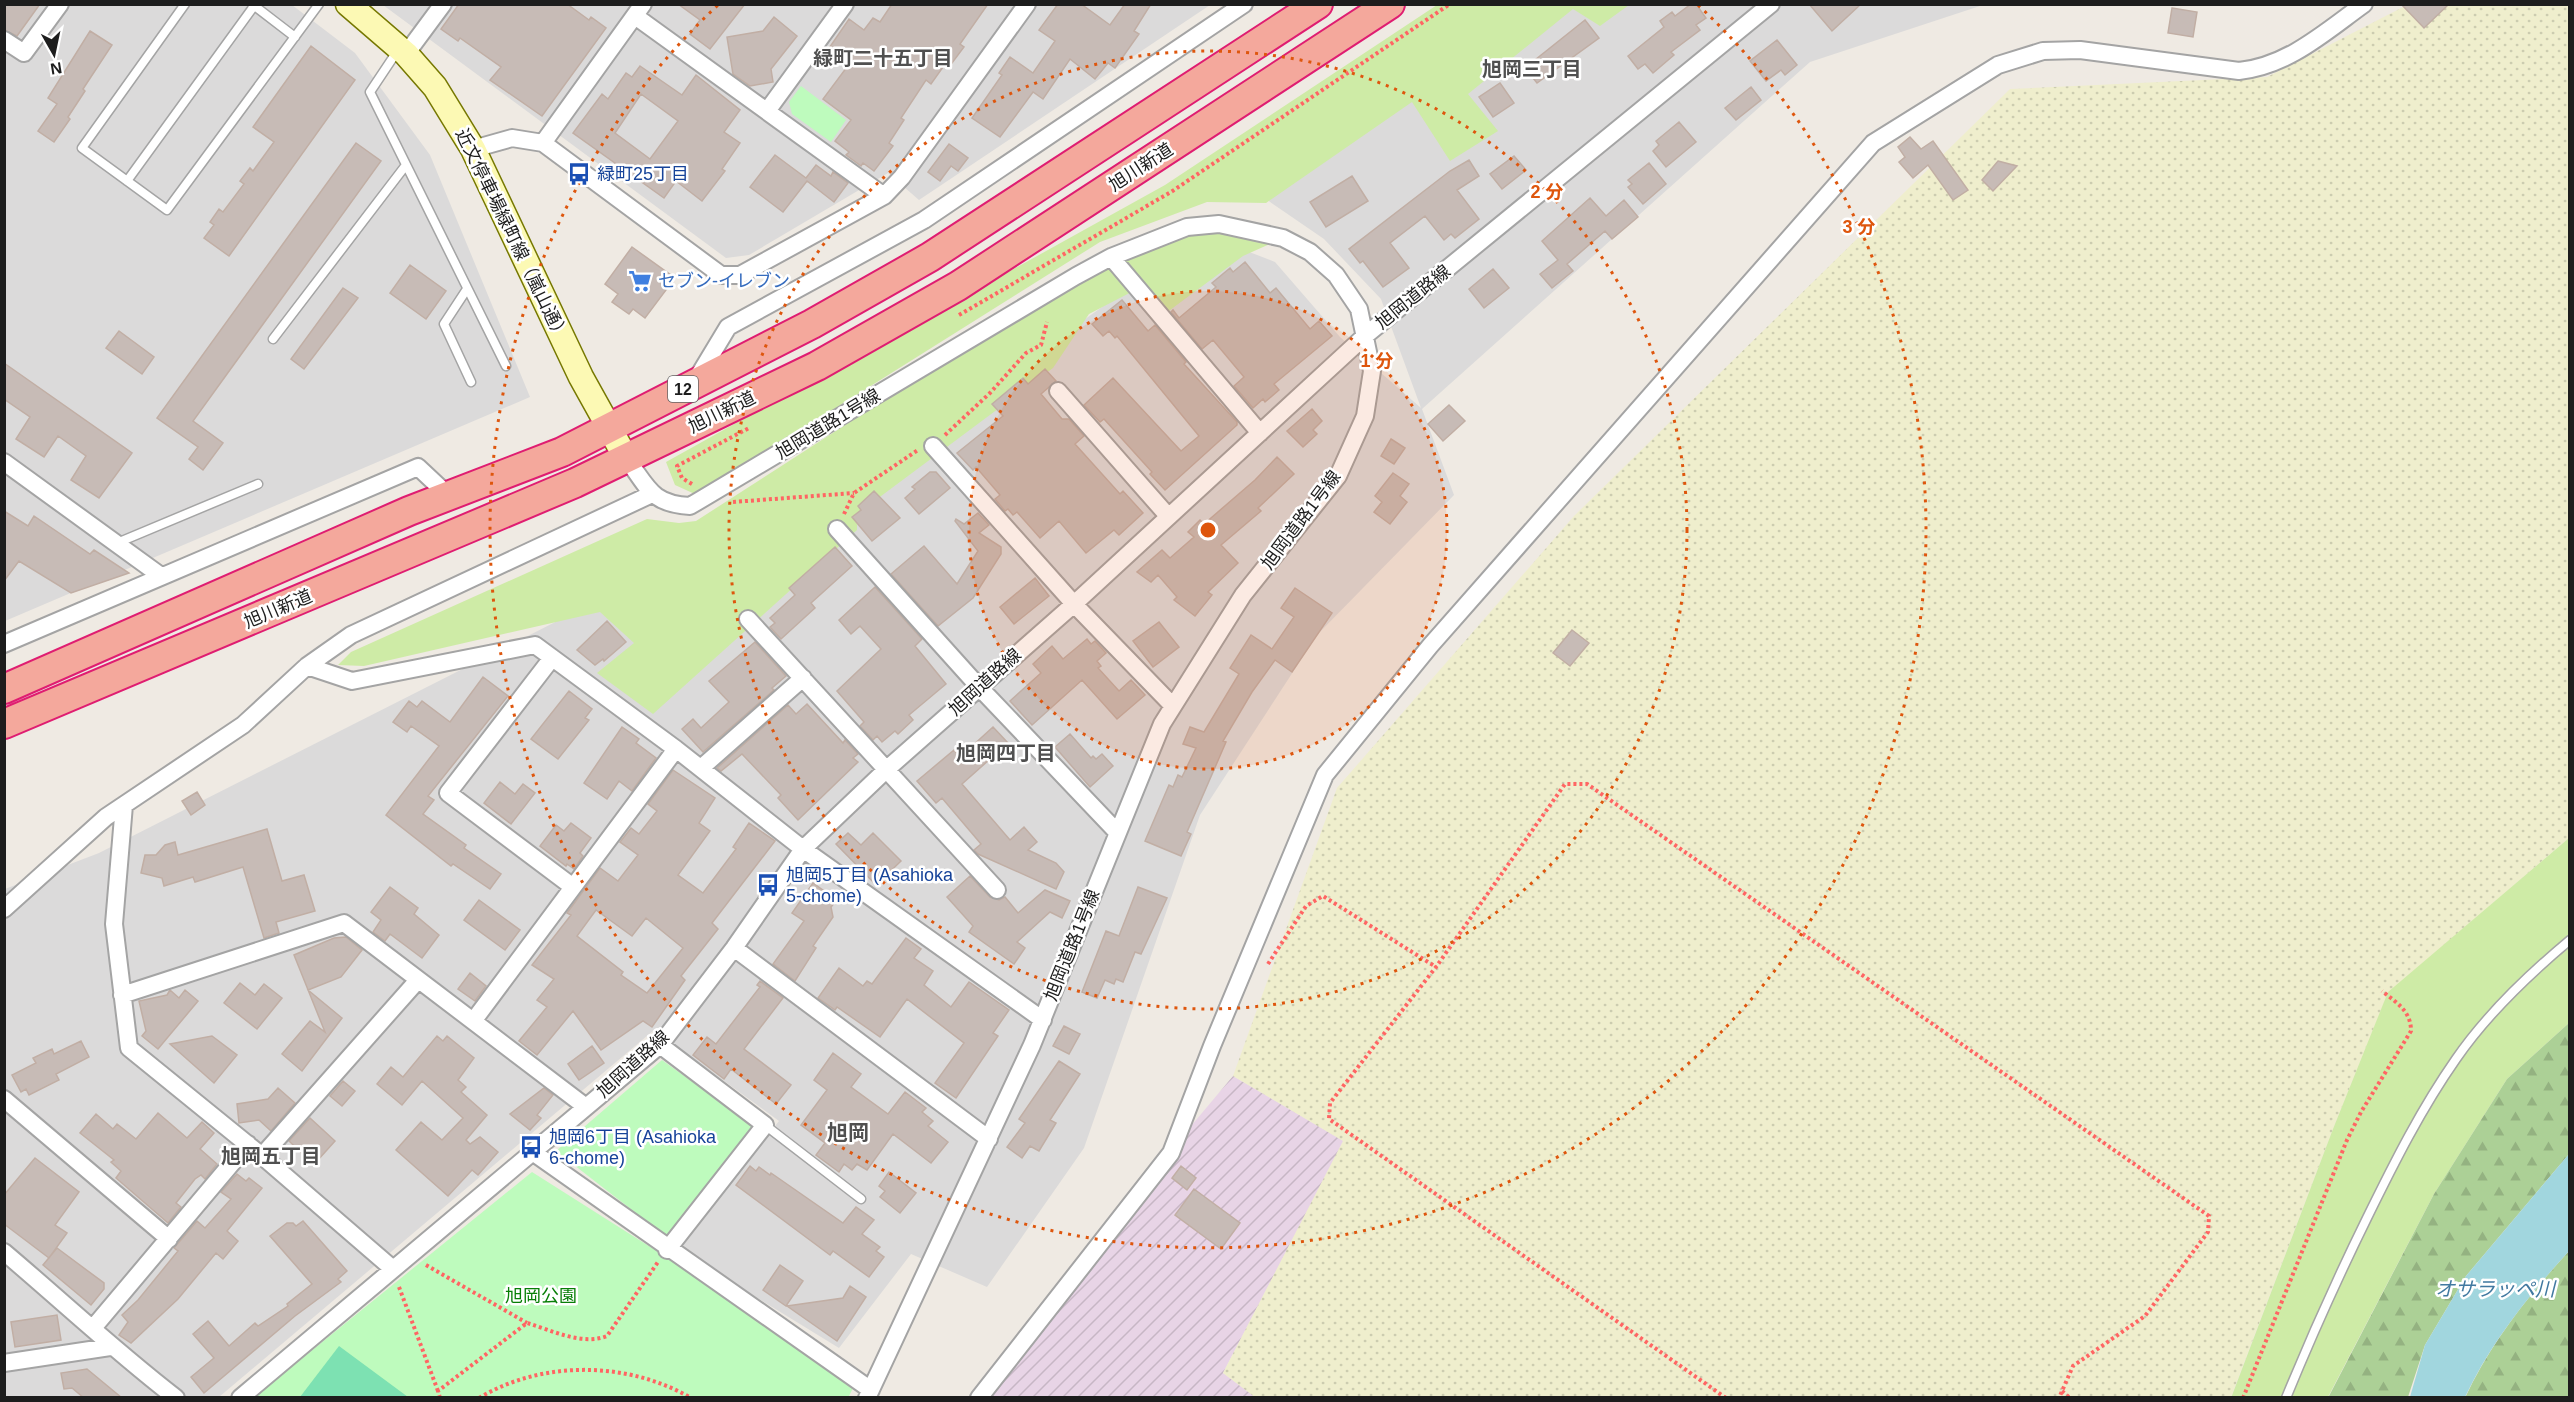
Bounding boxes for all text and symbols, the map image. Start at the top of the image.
north arrow [24,24,84,84]
district label: 緑町二十五丁目 [813,47,953,69]
district label: 旭岡三丁目 [1482,58,1582,80]
text: N [49,59,63,78]
street label: 近文停車場緑町線（嵐山通） [452,125,572,345]
street label: 旭川新道 [1105,139,1177,195]
bus stop icon: 緑町25丁目 [566,161,592,187]
place label: 緑町25丁目 [597,164,689,184]
text: 2 分 [1530,182,1564,202]
text: 3 分 [1842,217,1876,237]
street label: 旭岡道路線 [1372,261,1454,333]
supermarket icon: セブン-イレブン [627,268,653,294]
place label: セブン-イレブン [658,271,790,291]
text: 1 分 [1360,351,1394,371]
road number: 12 [668,376,698,402]
street label: 旭岡道路1号線 [772,385,884,463]
street label: 旭川新道 [685,387,759,437]
street label: 旭岡道路1号線 [1258,467,1344,573]
centre of rings [1198,520,1218,540]
street label: 旭川新道 [241,586,315,632]
street label: 旭岡道路線 [945,644,1025,720]
district label: 旭岡四丁目 [956,742,1056,764]
place label: 旭岡5丁目 (Asahioka 5-chome) [786,865,954,906]
bus stop icon: 旭岡5丁目 (Asahioka 5-chome) [755,872,781,898]
street label: 旭岡道路1号線 [1041,887,1103,1003]
street label: 旭岡道路線 [593,1026,673,1102]
district label: 旭岡 [827,1121,869,1144]
place label: 旭岡6丁目 (Asahioka 6-chome) [549,1127,717,1168]
bus stop icon: 旭岡6丁目 (Asahioka 6-chome) [518,1134,544,1160]
district label: 旭岡五丁目 [221,1145,321,1167]
water label: オサラッペ川 [2435,1278,2557,1300]
park label: 旭岡公園 [505,1286,577,1306]

